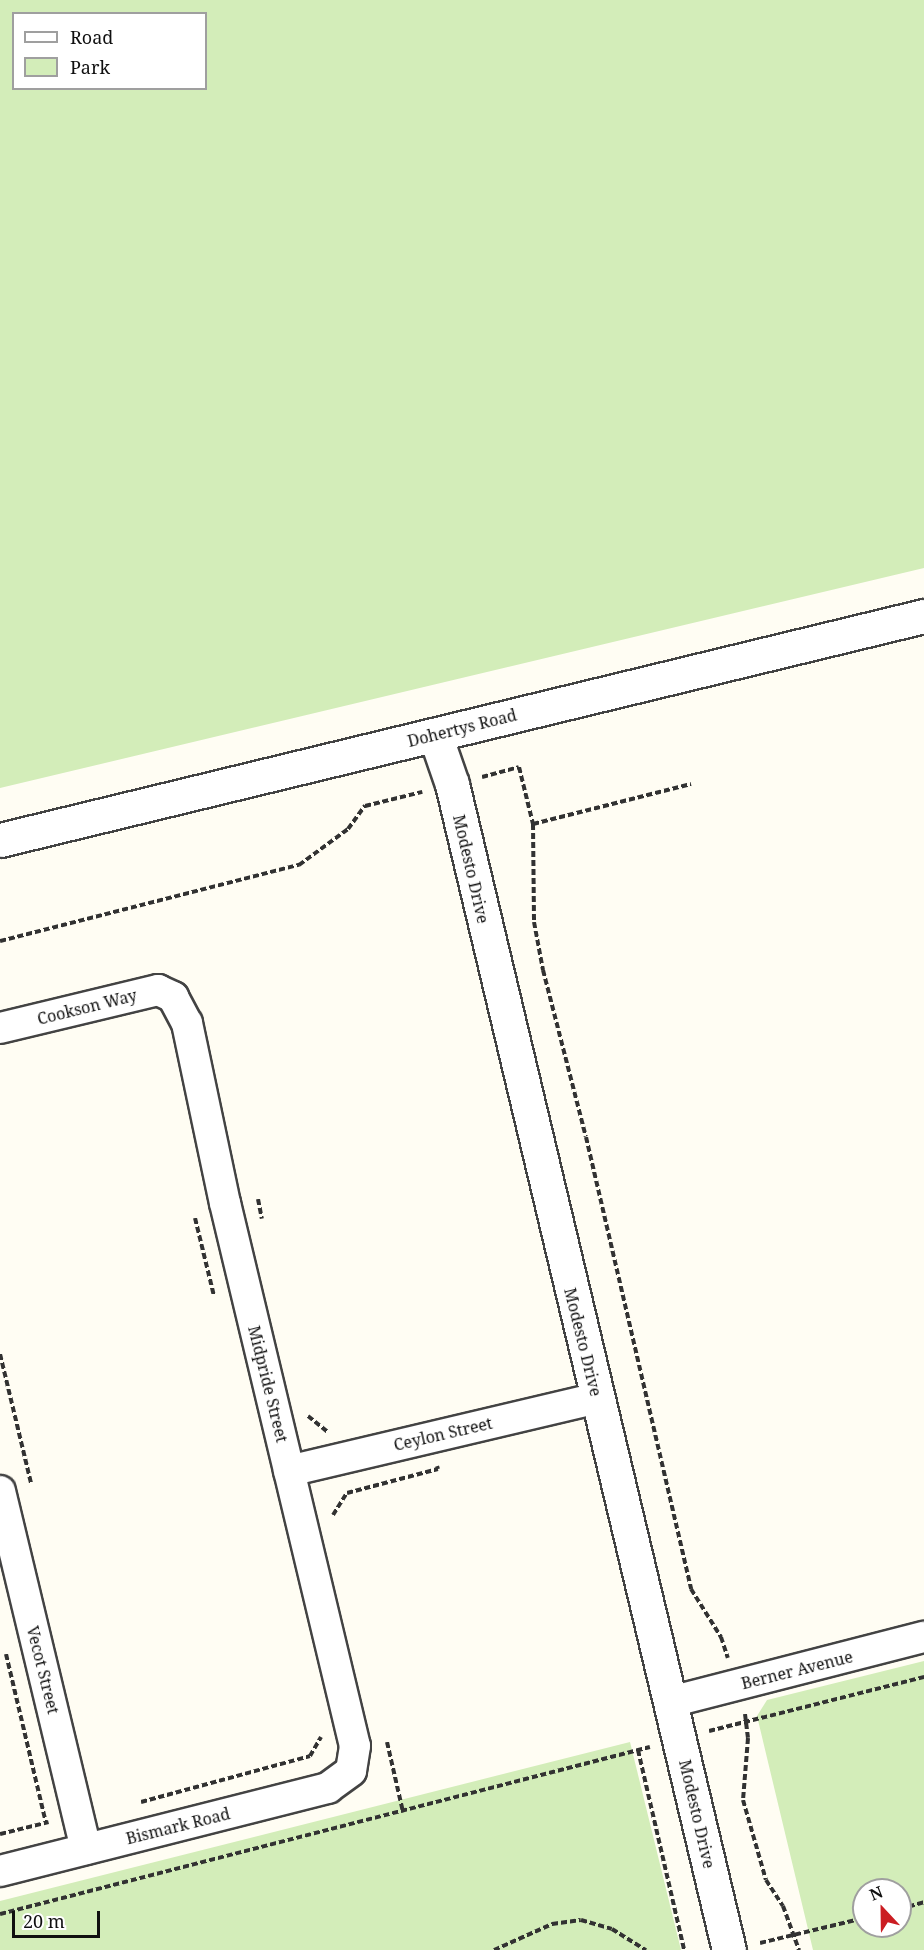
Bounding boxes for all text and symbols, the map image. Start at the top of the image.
legend [12,12,207,90]
text: Road [70,25,113,49]
text: Park [70,55,110,79]
street label: Dohertys Road [405,705,519,751]
street label: Modesto Drive [449,813,493,925]
street label: Cookson Way [35,985,139,1029]
street label: Modesto Drive [560,1286,606,1398]
street label: Midpride Street [244,1324,292,1444]
street label: Ceylon Street [392,1413,494,1455]
street label: Vecot Street [23,1624,63,1716]
street label: Berner Avenue [739,1647,855,1693]
street label: Modesto Drive [675,1758,719,1870]
street label: Bismark Road [124,1804,232,1848]
north arrow [852,1878,912,1938]
text: N [866,1881,886,1906]
scale bar [15,1899,104,1937]
text: 20 m [23,1909,65,1933]

